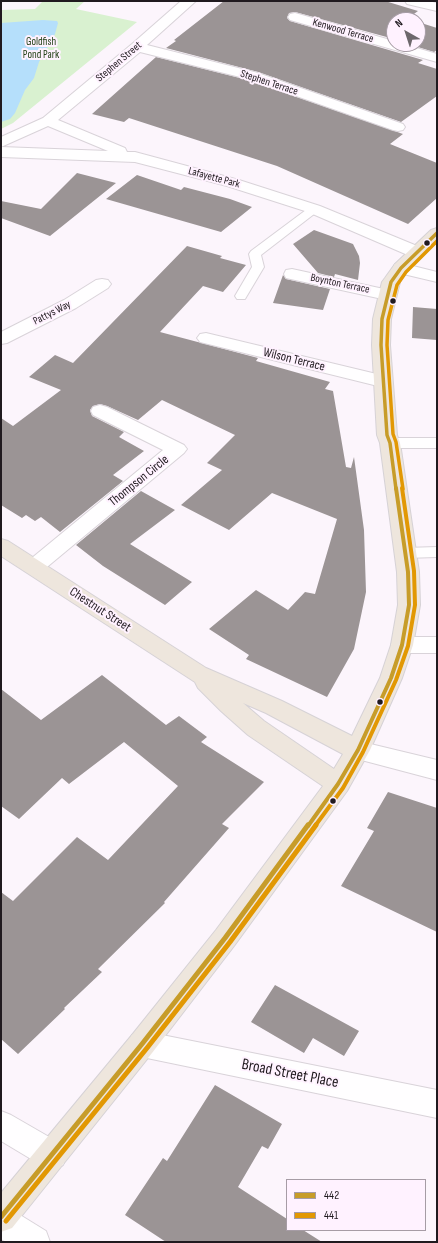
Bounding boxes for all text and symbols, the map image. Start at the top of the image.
north arrow [386,12,426,52]
street label: Kenwood Terrace [311,16,375,46]
text: N [392,16,405,30]
park label: Goldfish Pond Park [23,35,59,61]
street label: Stephen Street [93,39,145,85]
street label: Stephen Terrace [238,67,300,99]
street label: Lafayette Park [187,165,241,191]
unlabelled marker [422,238,432,248]
street label: Boynton Terrace [309,271,371,297]
unlabelled marker [388,296,398,306]
street label: Pattys Way [31,298,73,328]
street label: Wilson Terrace [261,345,327,375]
street label: Thompson Circle [106,452,172,510]
street label: Chestnut Street [66,584,134,636]
unlabelled marker [375,697,385,707]
unlabelled marker [328,796,338,806]
street label: Broad Street Place [240,1055,340,1093]
legend [286,1179,426,1231]
text: 442 [324,1188,339,1203]
text: 441 [324,1208,338,1223]

